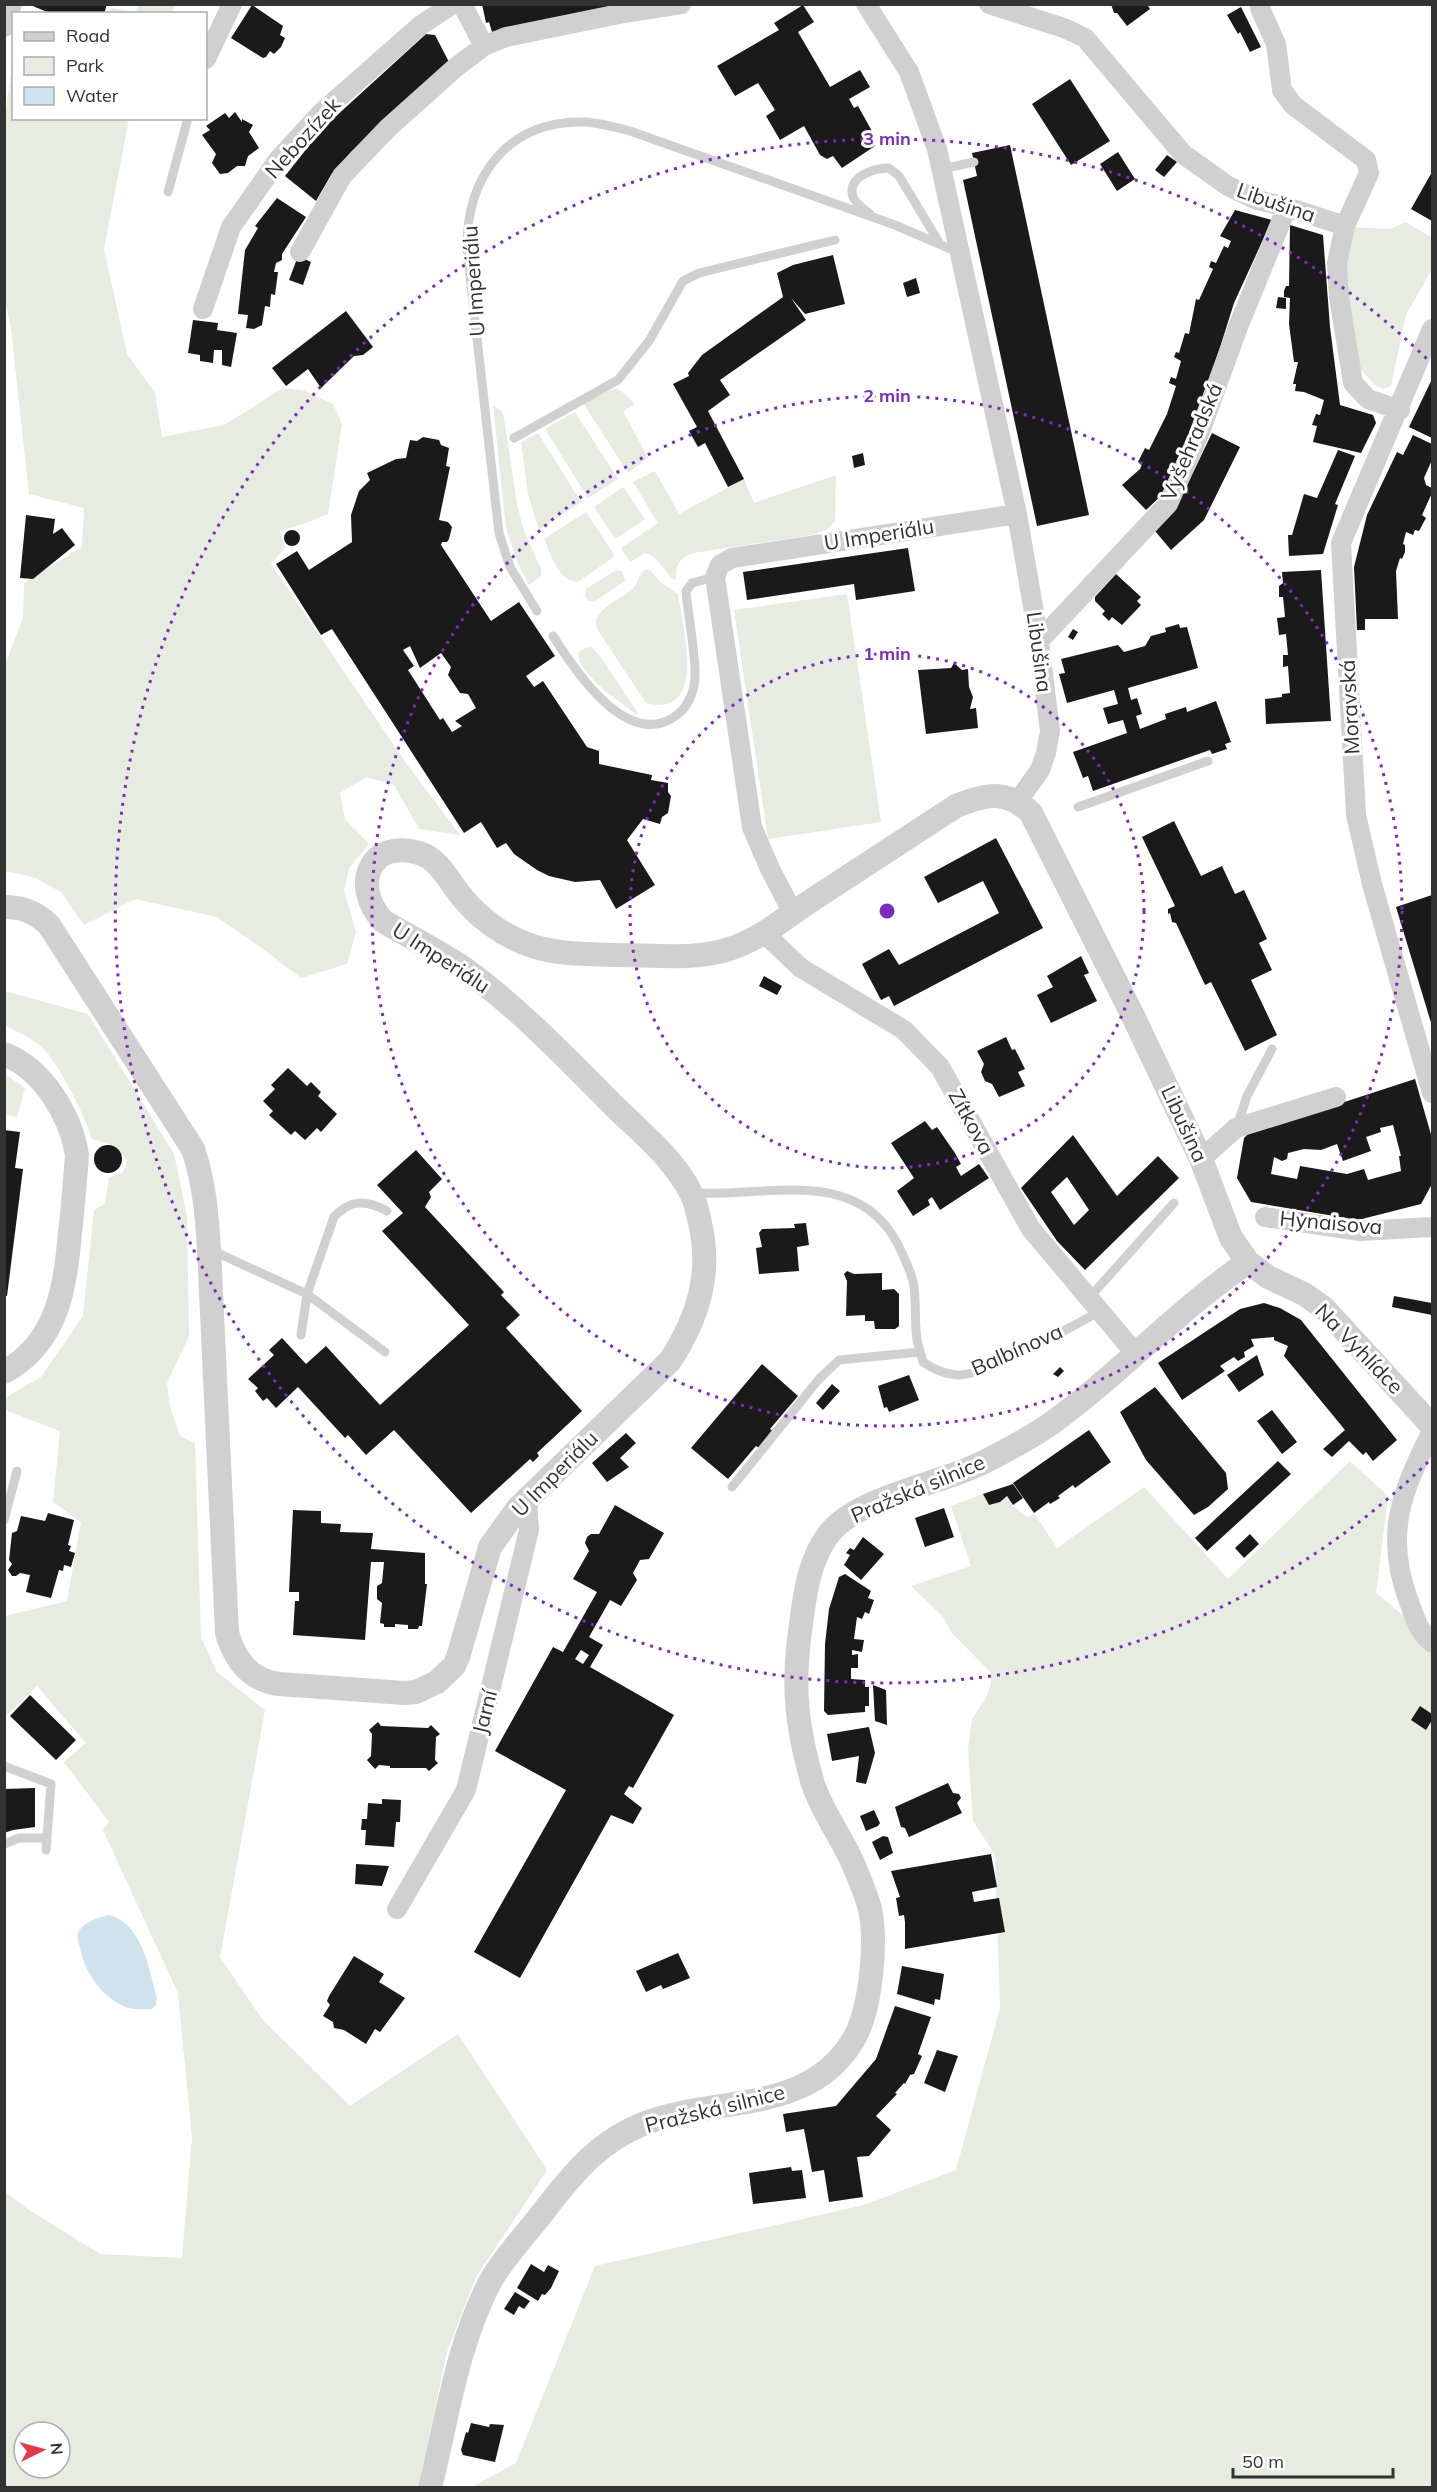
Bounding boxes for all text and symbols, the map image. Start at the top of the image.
legend [12,12,207,120]
text: Road [66,24,110,47]
text: Park [66,54,105,77]
text: Water [66,84,119,107]
street label: Nebozízek [259,91,346,183]
text: 3 min [863,127,911,150]
street label: Libušina [1234,176,1319,228]
street label: U Imperiálu [456,225,490,337]
street label: Vyšehradská [1155,379,1228,505]
text: 2 min [863,384,911,407]
street label: U Imperiálu [822,512,936,556]
street label: Libušina [1021,610,1059,694]
text: 1 min [863,642,911,665]
street label: Moravská [1334,659,1364,755]
centre of rings [877,901,897,921]
street label: U Imperiálu [388,916,495,998]
street label: Libušina [1156,1081,1214,1166]
street label: Zítkova [943,1084,1000,1159]
street label: Hynaisova [1279,1205,1383,1239]
street label: Na Vyhlídce [1310,1298,1409,1399]
street label: Balbínova [967,1317,1066,1381]
street label: U Imperiálu [506,1425,603,1522]
street label: Pražská silnice [847,1448,989,1528]
street label: Jarní [466,1686,502,1736]
street label: Pražská silnice [642,2078,787,2138]
north arrow [12,2420,72,2480]
scale bar [1233,2441,1394,2479]
text: N [46,2442,67,2456]
text: 50 m [1242,2450,1284,2473]

